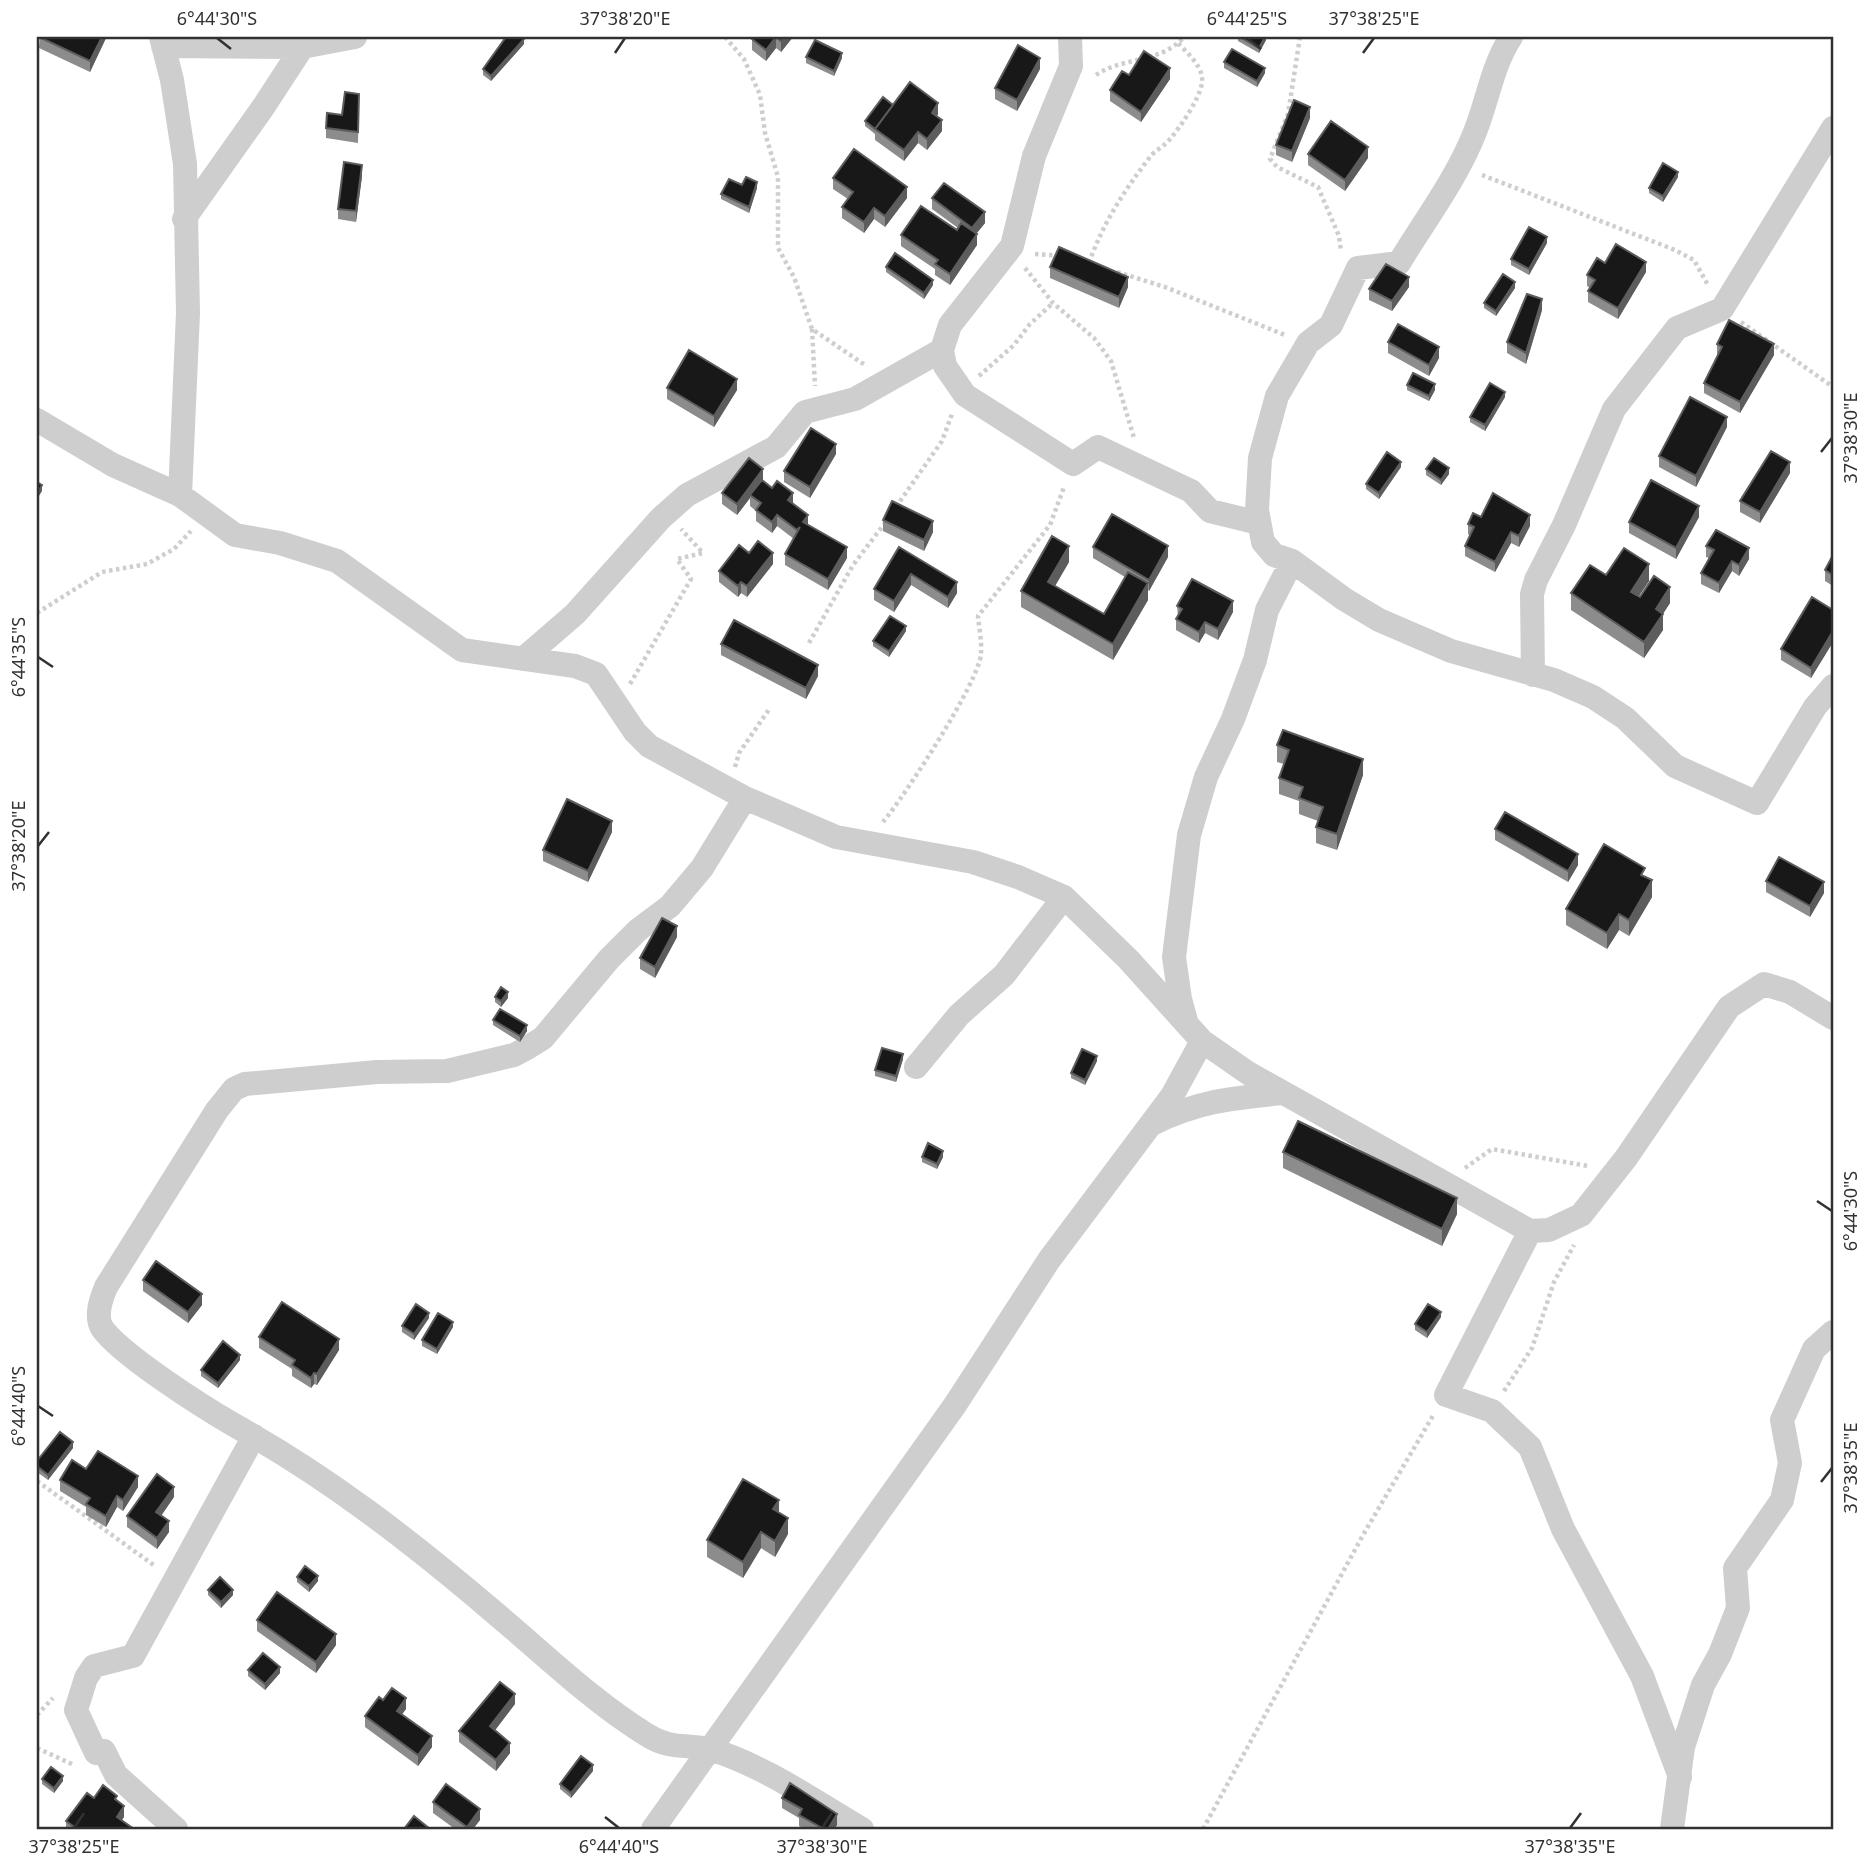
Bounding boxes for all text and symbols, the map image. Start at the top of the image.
text: 6°44'30"S [177,6,257,30]
text: 37°38'20"E [580,6,670,30]
text: 6°44'25"S [1207,6,1287,30]
text: 37°38'25"E [1329,6,1419,30]
text: 37°38'30"E [1838,393,1862,483]
text: 6°44'35"S [6,617,30,697]
text: 37°38'20"E [6,801,30,891]
text: 6°44'30"S [1838,1171,1862,1251]
text: 6°44'40"S [6,1366,30,1446]
text: 37°38'35"E [1838,1423,1862,1513]
text: 37°38'25"E [29,1834,119,1858]
text: 6°44'40"S [579,1834,659,1858]
text: 37°38'30"E [777,1834,867,1858]
text: 37°38'35"E [1525,1834,1615,1858]

